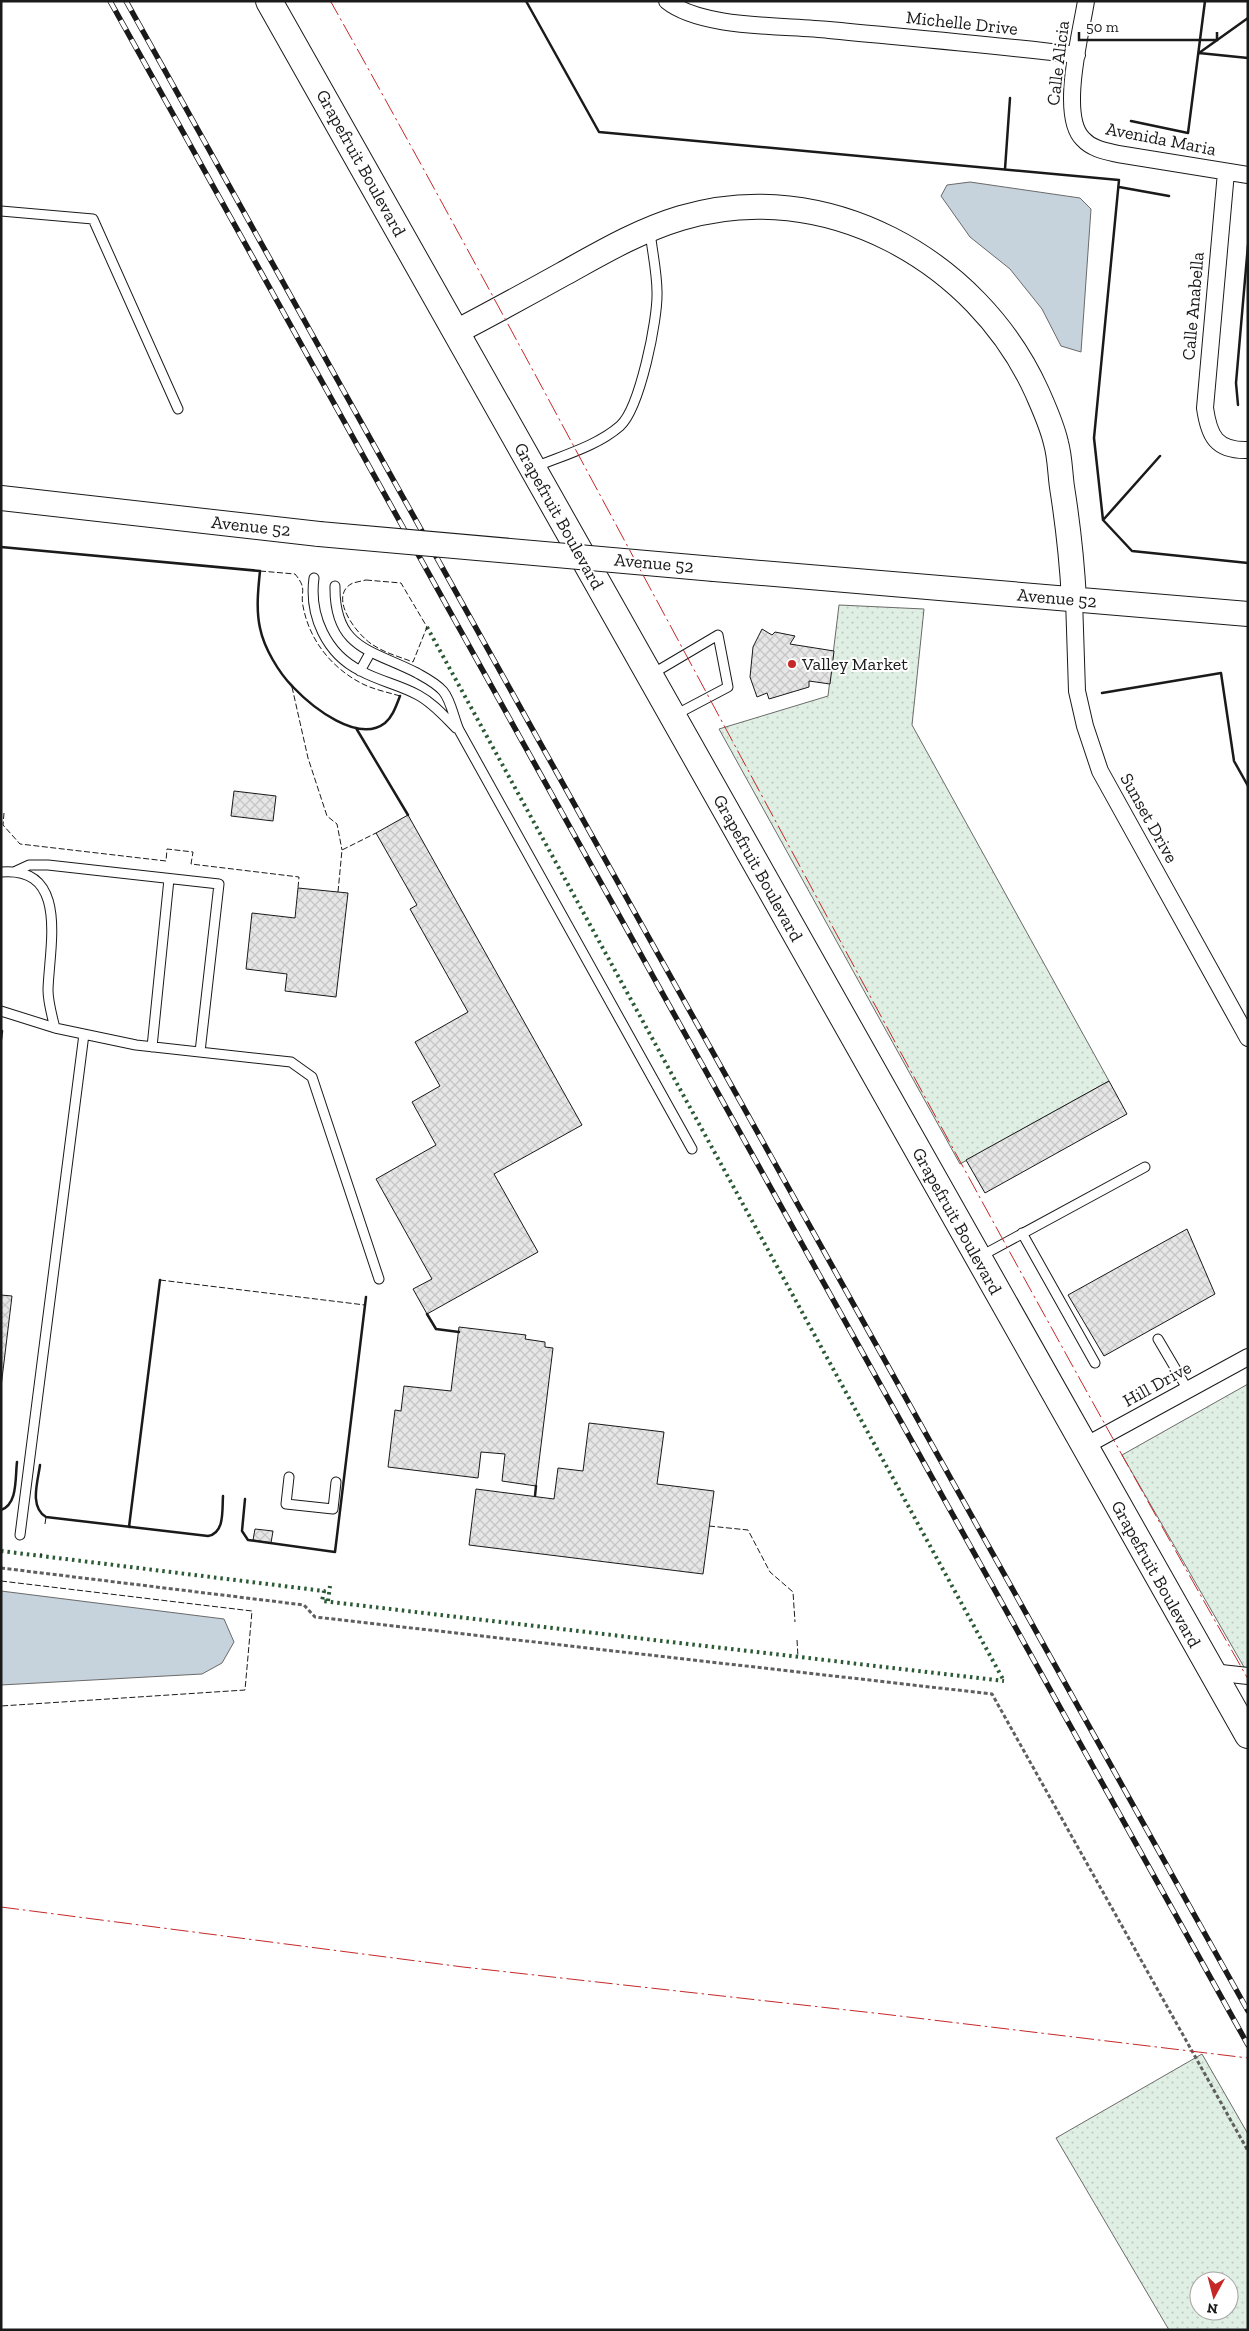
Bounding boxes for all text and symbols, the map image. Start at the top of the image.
street label: Michelle Drive [905,6,1019,40]
scale bar [1079,10,1216,42]
text: 50 m [1086,18,1119,36]
street label: Calle Alicia [1042,19,1074,107]
street label: Grapefruit Boulevard [311,86,411,240]
street label: Avenida Maria [1104,118,1218,161]
street label: Calle Anabella [1177,250,1209,361]
street label: Grapefruit Boulevard [509,439,609,593]
street label: Avenue 52 [210,511,292,541]
street label: Avenue 52 [613,549,695,577]
street label: Avenue 52 [1016,584,1098,612]
place label: Valley Market [801,653,908,675]
marker: Valley Market [786,658,798,670]
street label: Sunset Drive [1115,769,1183,867]
street label: Grapefruit Boulevard [708,791,808,945]
street label: Grapefruit Boulevard [907,1144,1007,1298]
street label: Hill Drive [1119,1356,1195,1412]
street label: Grapefruit Boulevard [1106,1497,1206,1651]
north arrow [1189,2271,1239,2321]
text: N [1206,2299,1219,2317]

